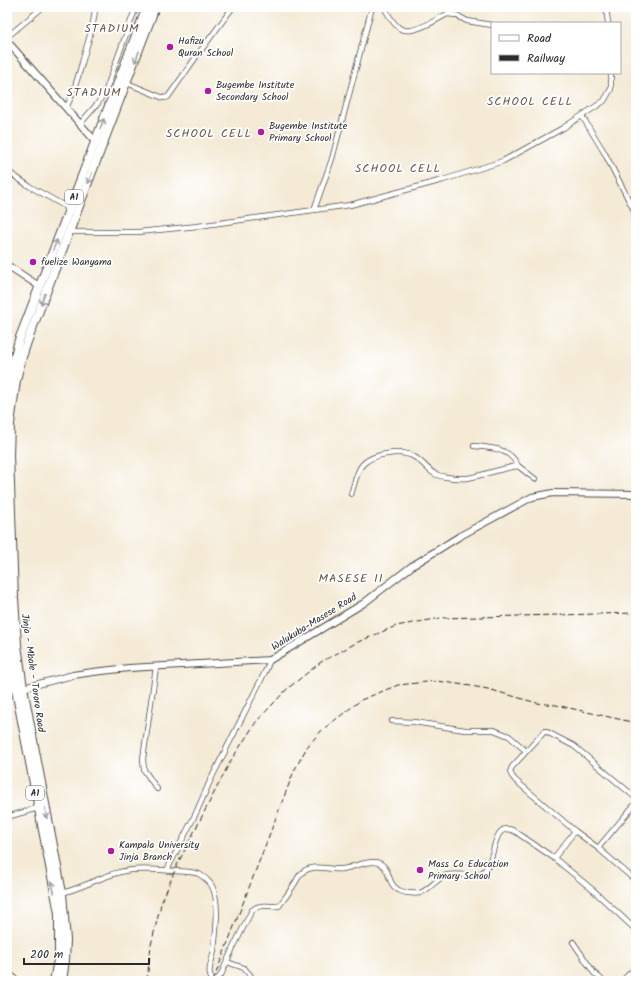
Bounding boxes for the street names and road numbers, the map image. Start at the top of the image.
road number: A1 [65,190,83,204]
street label: Walukuba-Masese Road [268,589,361,655]
street label: Jinja - Mbale - Tororo Road [17,613,49,734]
road number: A1 [26,786,44,800]

